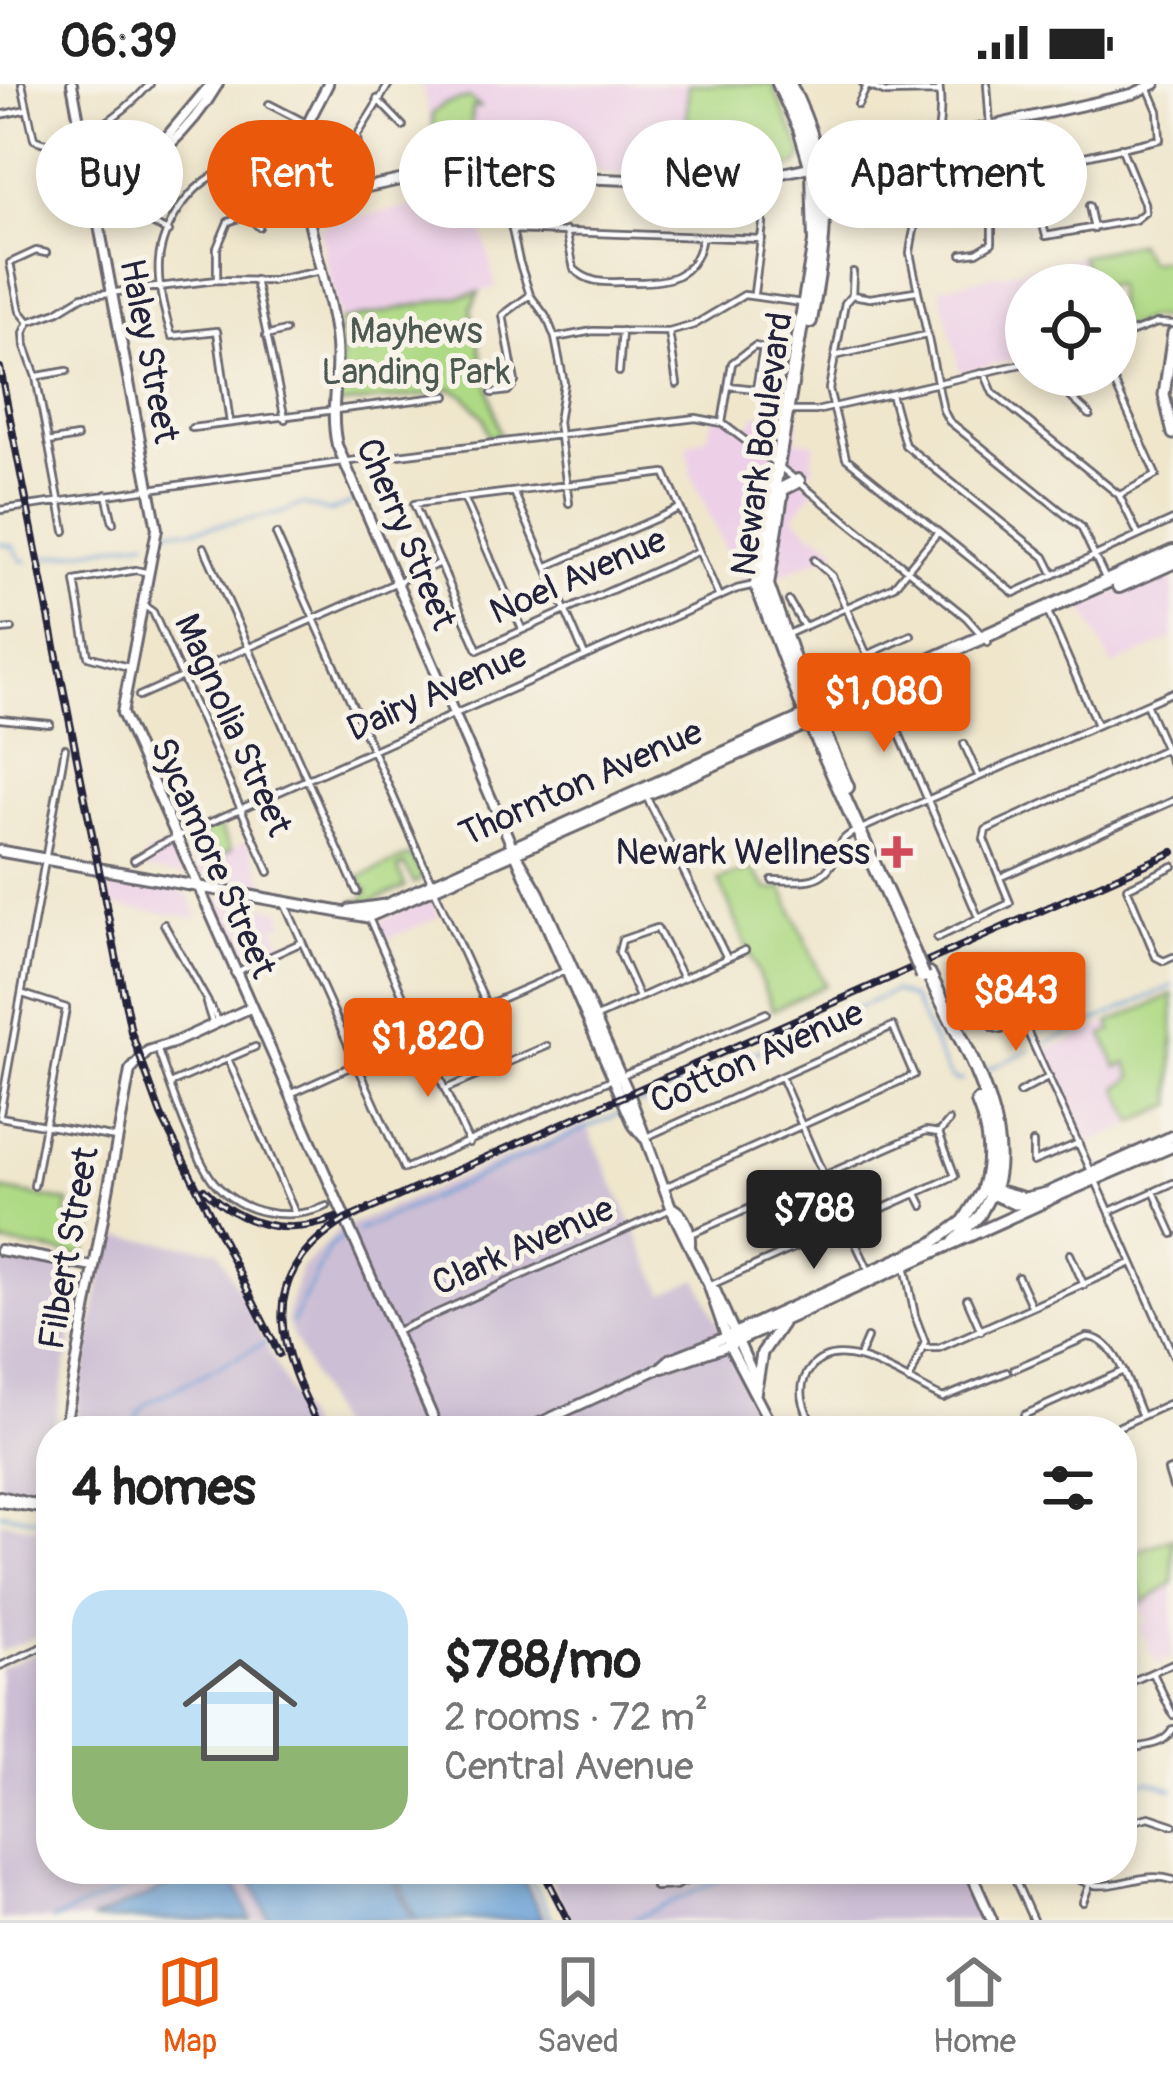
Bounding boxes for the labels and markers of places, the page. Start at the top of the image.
pin: $1,080 [786,653,982,755]
place label: Newark Wellness [615,830,870,875]
marker: Newark Wellness [881,836,913,868]
pin: $843 [945,952,1087,1054]
pin: $1,820 [330,998,526,1100]
pin: $788 [743,1170,885,1272]

